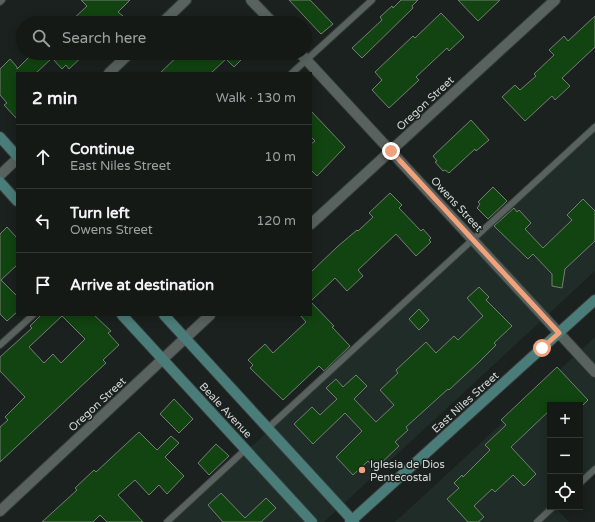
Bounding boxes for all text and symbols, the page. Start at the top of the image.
search box [16,16,312,60]
icon: search [30,27,52,49]
text: Search here [62,29,146,47]
street label: Oregon Street [394,73,457,133]
text: 2 min [32,88,77,109]
text: Walk · 130 m [216,90,296,106]
text: Continue [70,140,134,158]
route end [382,142,400,160]
icon: ahead [32,146,54,168]
text: 10 m [264,149,296,165]
text: East Niles Street [70,158,171,174]
street label: Owens Street [428,174,485,234]
text: Turn left [70,204,130,222]
icon: left [32,210,54,232]
text: 120 m [256,213,296,229]
text: Owens Street [70,222,153,238]
icon: arrive [32,274,54,296]
text: Arrive at destination [70,276,214,294]
route start [533,339,551,357]
street label: East Niles Street [429,369,501,436]
street label: Oregon Street [66,374,129,434]
street label: Beale Avenue [197,380,255,441]
map controls [547,402,583,510]
button: + [547,402,583,438]
button: − [547,438,583,474]
place label: Iglesia de Dios Pentecostal [370,458,445,484]
marker: Iglesia de Dios Pentecostal [357,465,367,475]
button: locate [547,474,583,510]

